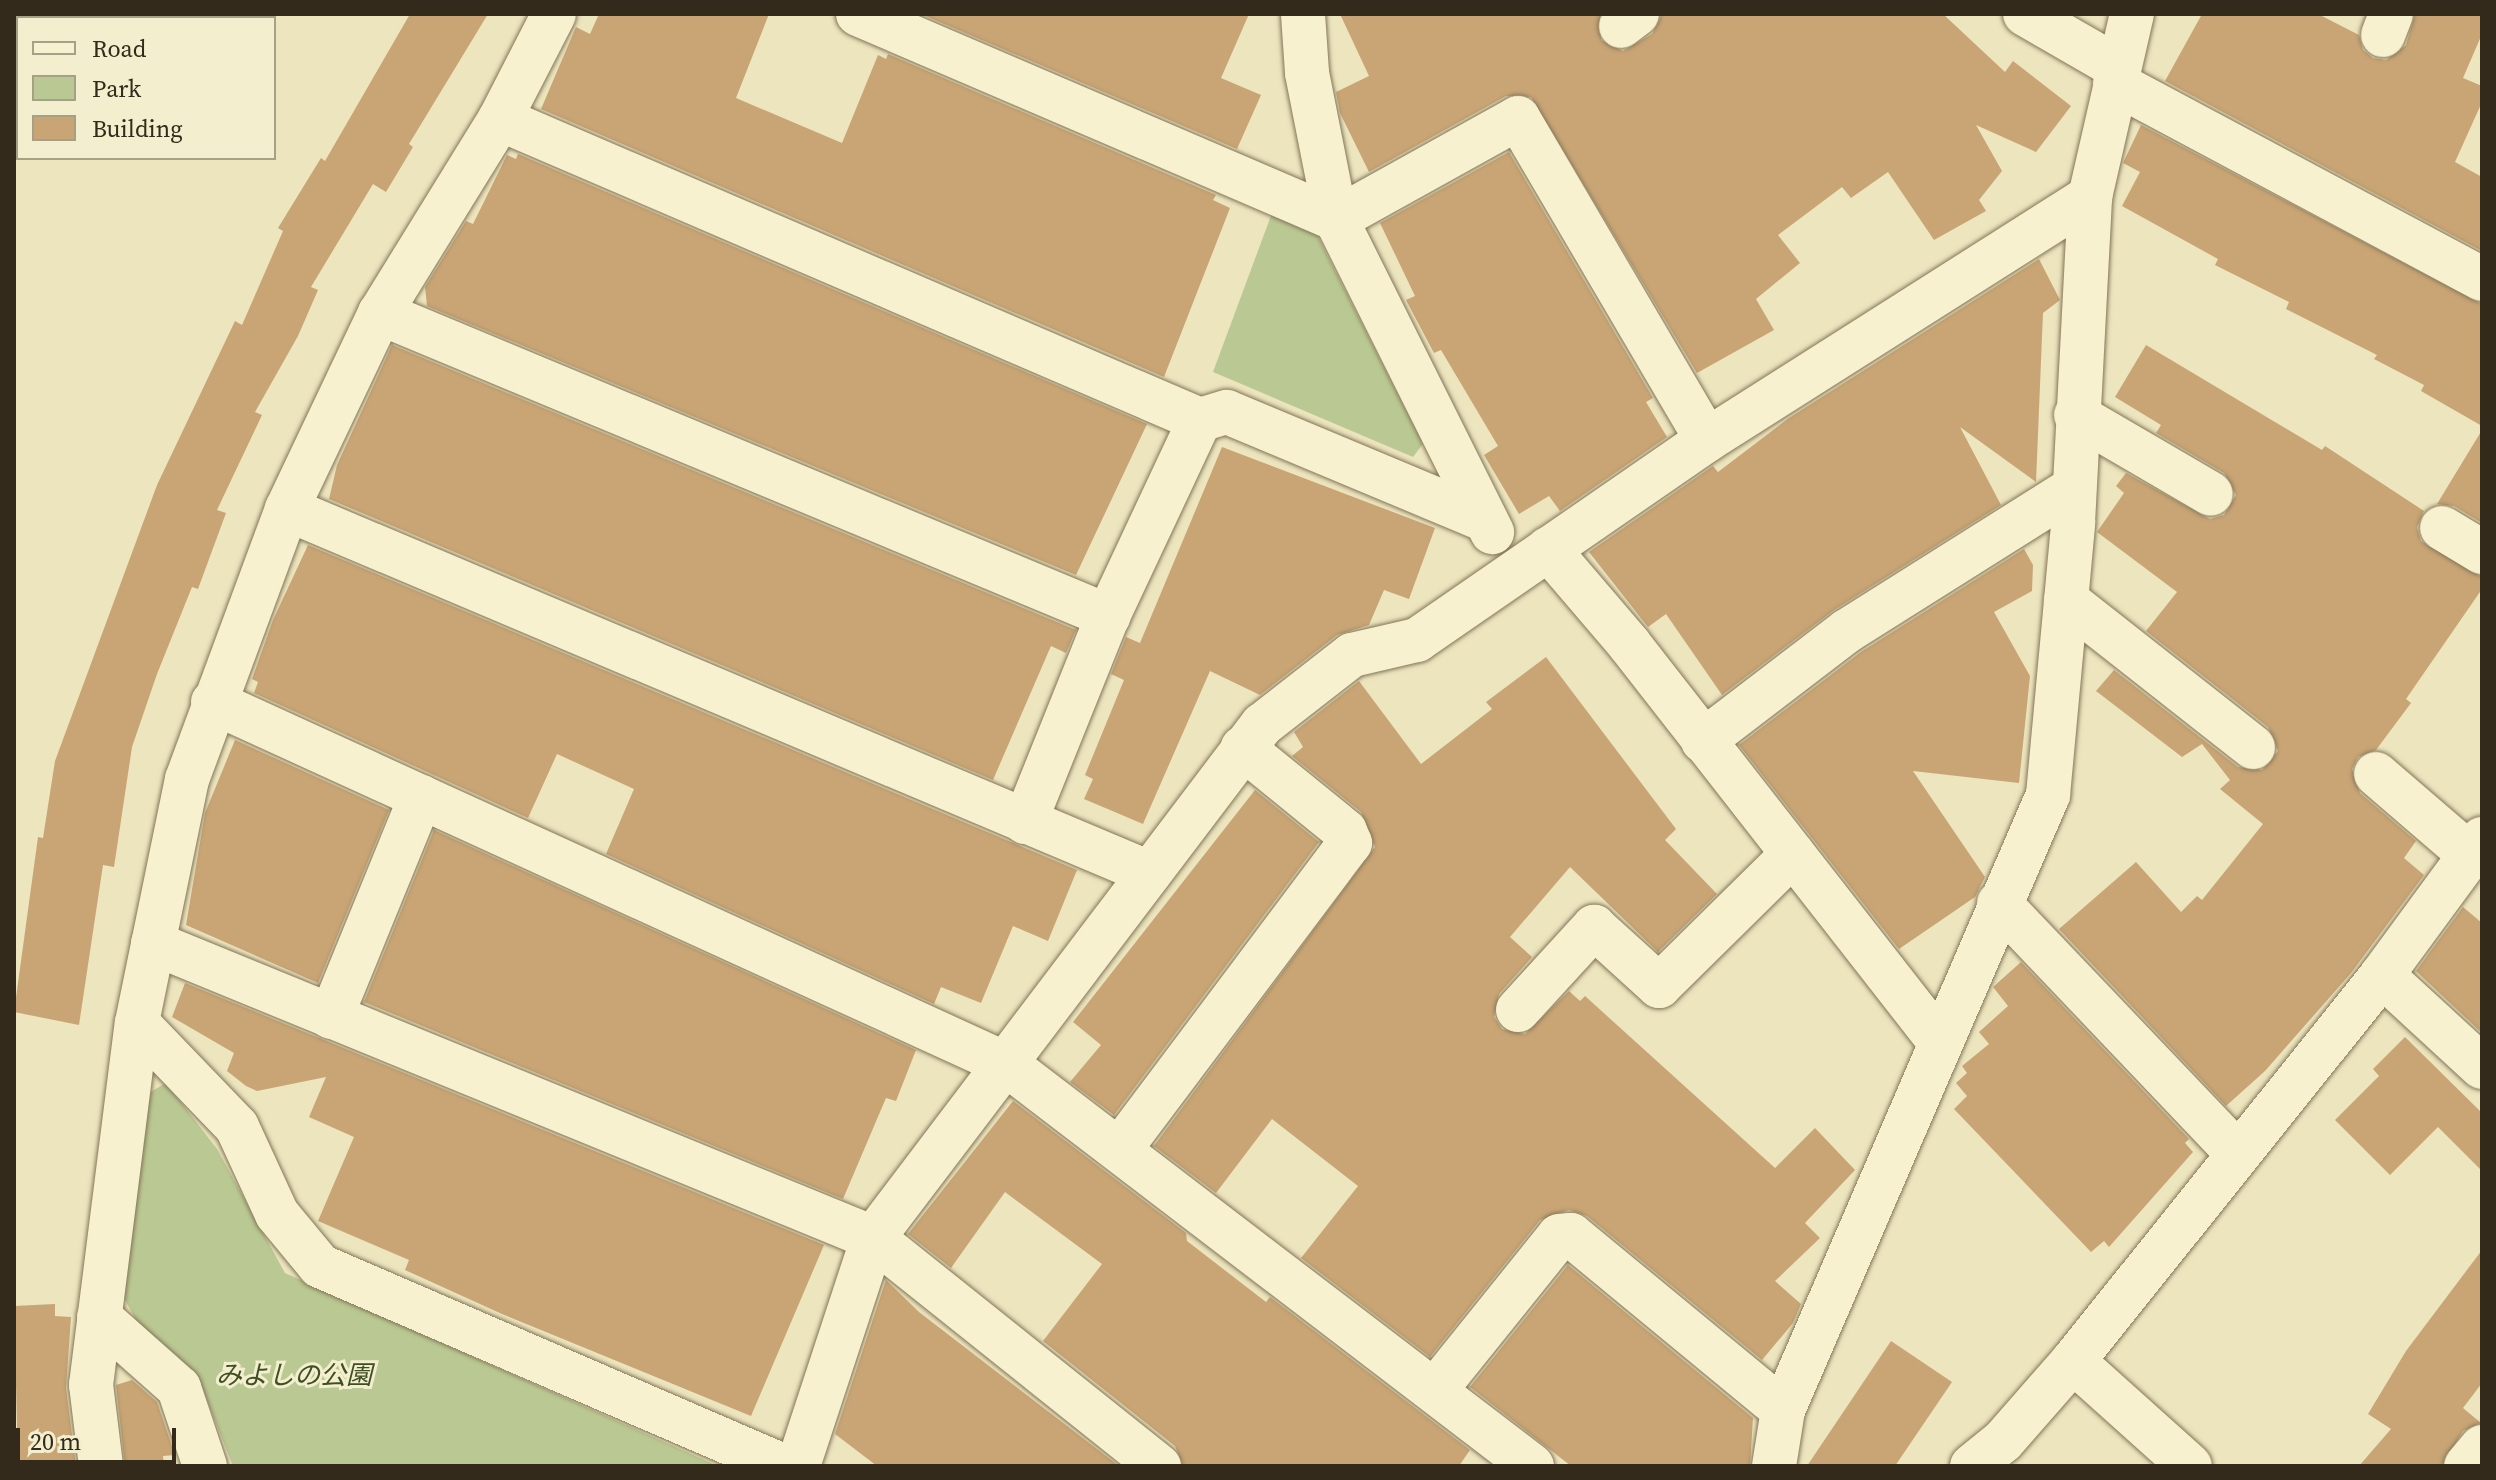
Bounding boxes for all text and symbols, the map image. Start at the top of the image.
legend [16,16,276,160]
text: Road [92,32,146,65]
text: Park [92,72,141,105]
text: Building [92,112,183,145]
park label: みよしの公園 [216,1360,372,1392]
scale bar [20,1412,180,1462]
text: 20 m [30,1425,81,1458]

